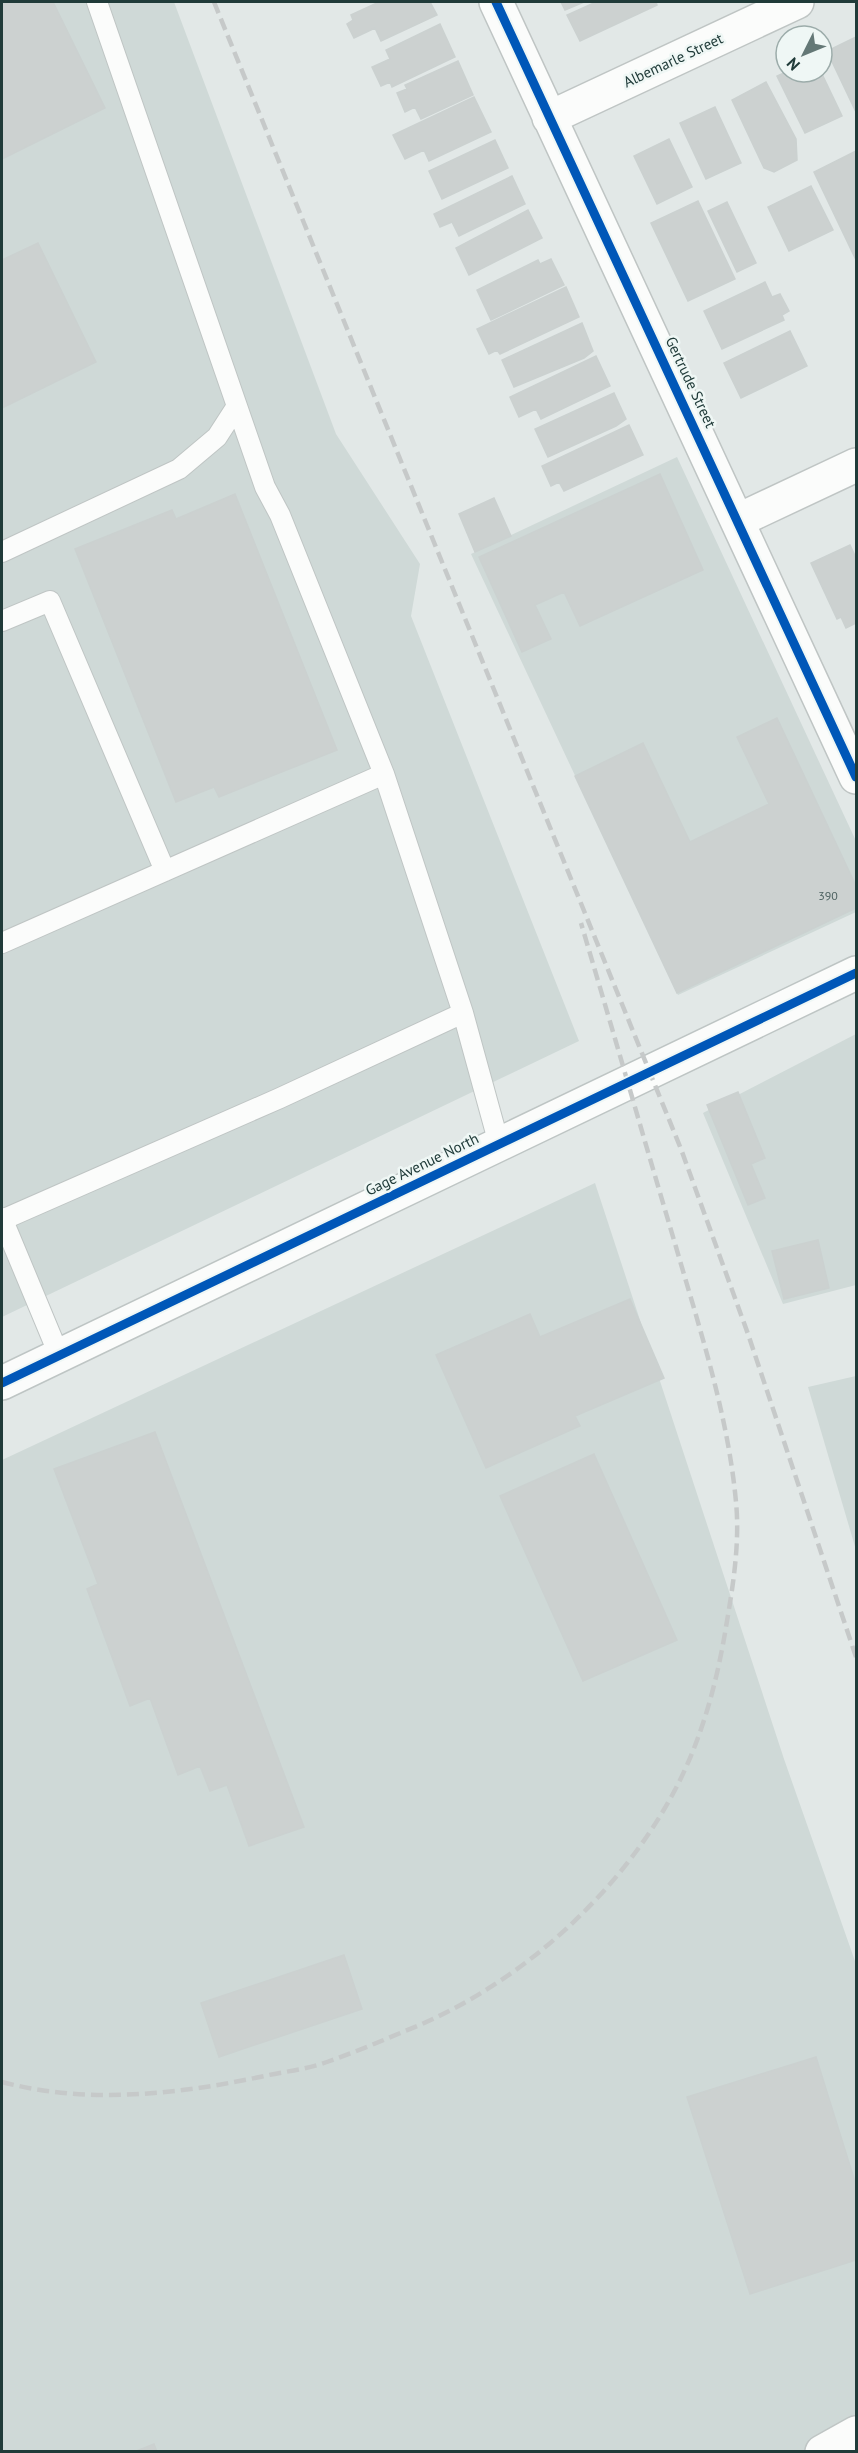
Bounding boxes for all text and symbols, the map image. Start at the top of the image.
north arrow [774,24,834,84]
street label: Albemarle Street [620,29,726,91]
text: N [782,54,804,75]
street label: Gertrude Street [662,333,720,431]
house number: 390 [818,888,838,903]
street label: Gage Avenue North [362,1128,482,1200]

